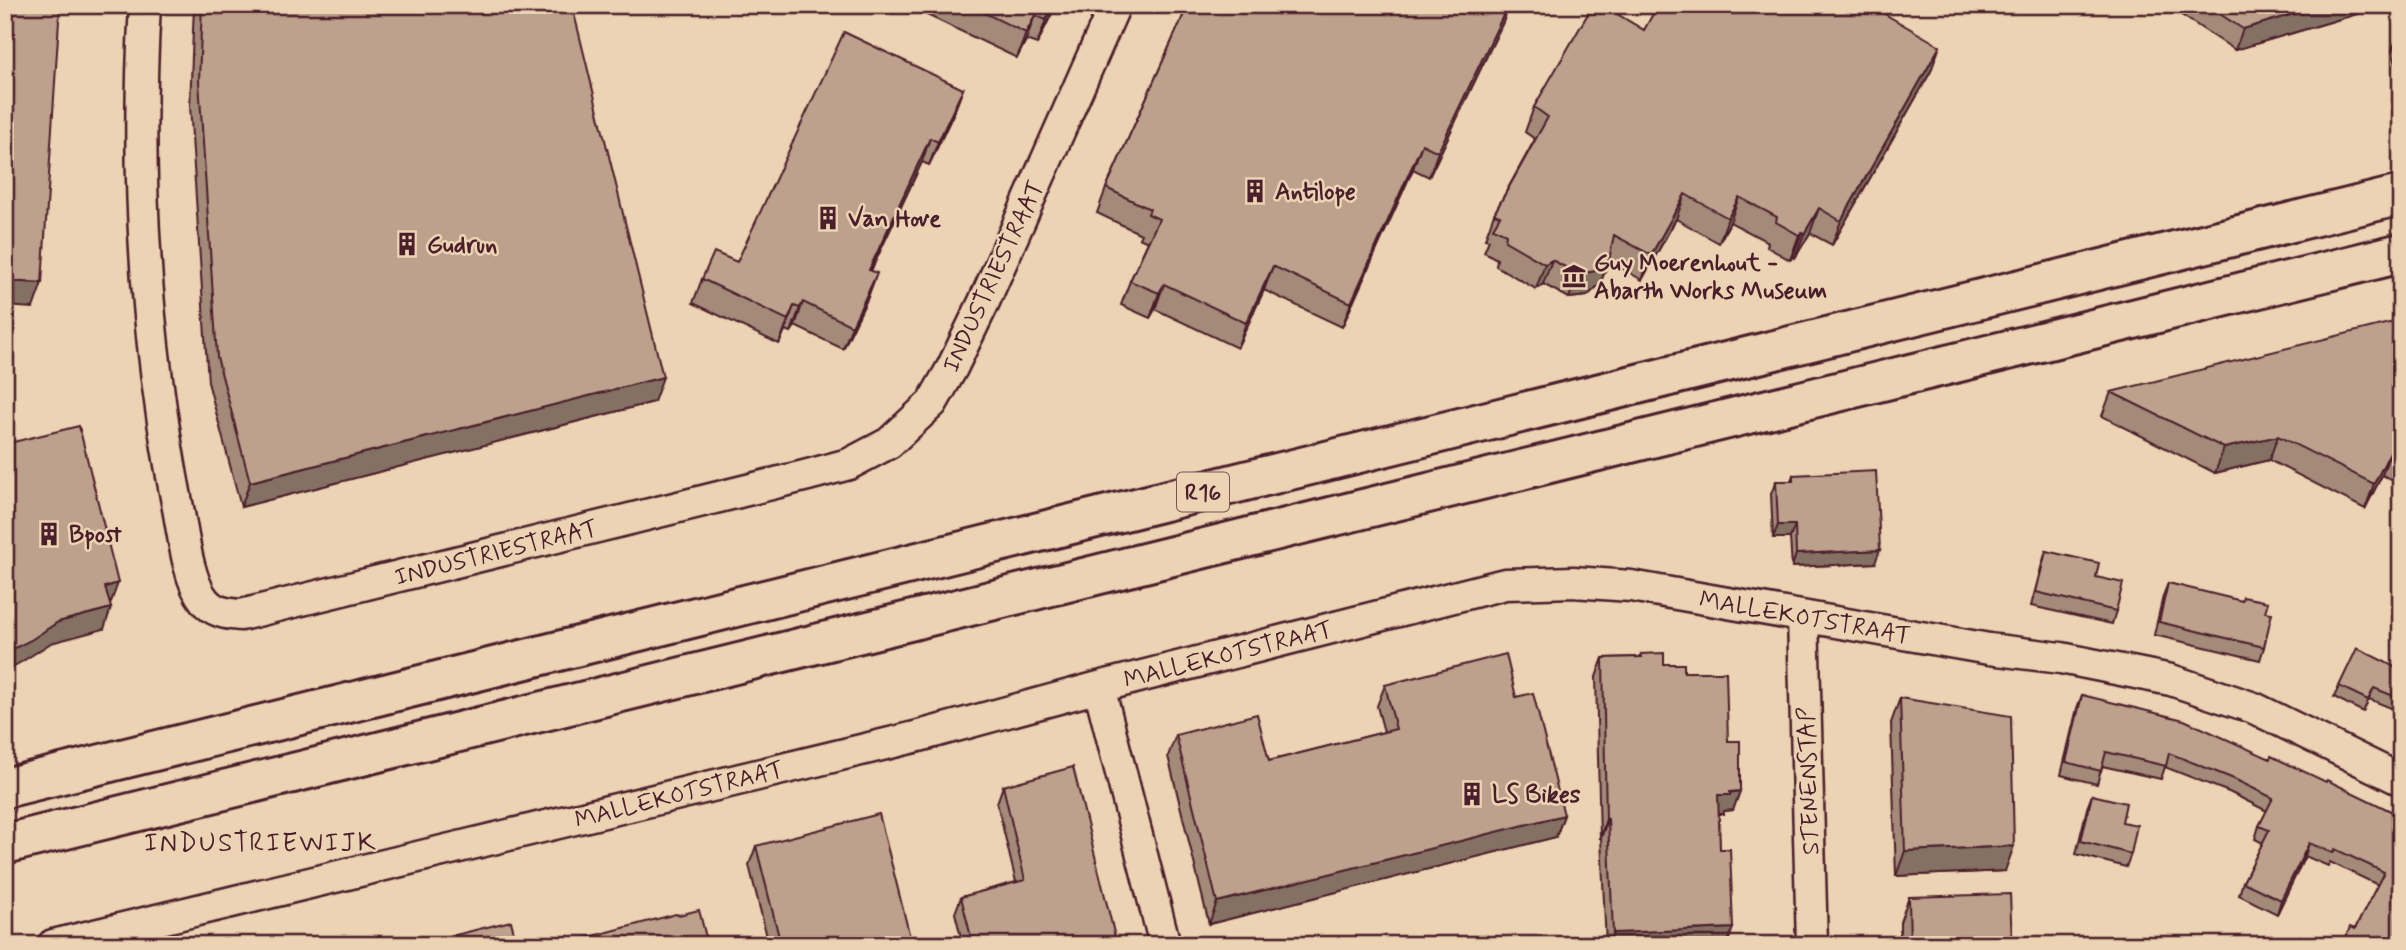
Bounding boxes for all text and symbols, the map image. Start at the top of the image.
street label: INDUSTRIESTRAAT [936,176,1052,378]
building icon: Antilope [1241,177,1269,205]
place label: Antilope [1275,177,1356,208]
building icon: Van Hove [814,204,842,232]
place label: Van Hove [848,204,941,235]
building icon: Gudrun [393,230,421,258]
place label: Gudrun [427,230,497,261]
place label: Guy Moerenhout - Abarth Works Museum [1594,248,1827,307]
museum icon: Guy Moerenhout - Abarth Works Museum [1560,262,1588,290]
road number: R16 [1177,472,1229,512]
street label: INDUSTRIESTRAAT [392,513,601,594]
building icon: Bpost [35,520,63,548]
place label: Bpost [69,520,122,551]
street label: MALLEKOTSTRAAT [1697,585,1913,652]
street label: MALLEKOTSTRAAT [1121,615,1336,696]
street label: STENENSTAP [1791,706,1828,855]
street label: MALLEKOTSTRAAT [572,755,787,836]
building icon: LS Bikes [1458,780,1486,808]
place label: LS Bikes [1492,780,1581,811]
district label: INDUSTRIEWIJK [144,827,378,861]

